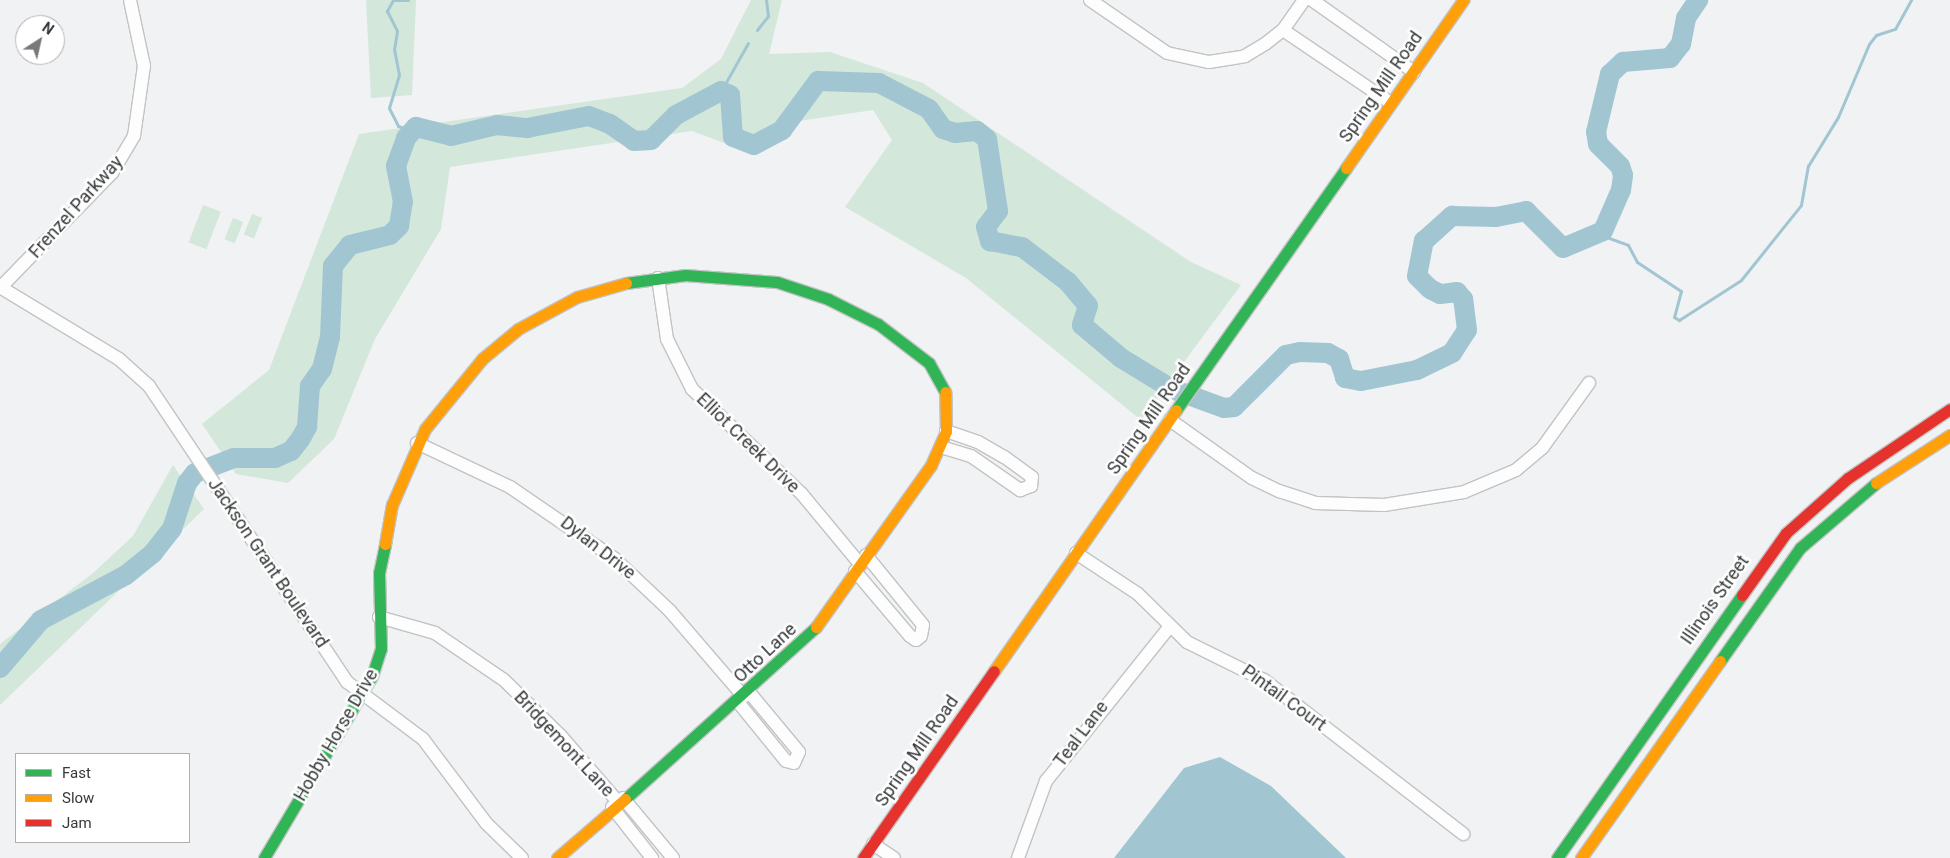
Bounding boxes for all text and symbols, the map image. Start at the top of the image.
north arrow [15,15,65,65]
text: N [39,19,57,38]
street label: Spring Mill Road [1335,27,1427,147]
street label: Frenzel Parkway [24,151,128,263]
street label: Spring Mill Road [1103,359,1195,479]
street label: Elliot Creek Drive [692,388,804,498]
street label: Jackson Grant Boulevard [203,474,333,652]
street label: Dylan Drive [556,512,640,584]
street label: Illinois Street [1676,551,1754,649]
street label: Otto Lane [729,619,801,687]
street label: Pintail Court [1238,660,1330,736]
street label: Hobby Horse Drive [289,665,383,805]
street label: Bridgemont Lane [509,687,619,801]
street label: Spring Mill Road [871,691,963,811]
street label: Teal Lane [1049,697,1113,771]
legend [15,753,190,843]
text: Fast [62,764,91,782]
text: Slow [62,789,94,807]
text: Jam [62,814,92,832]

